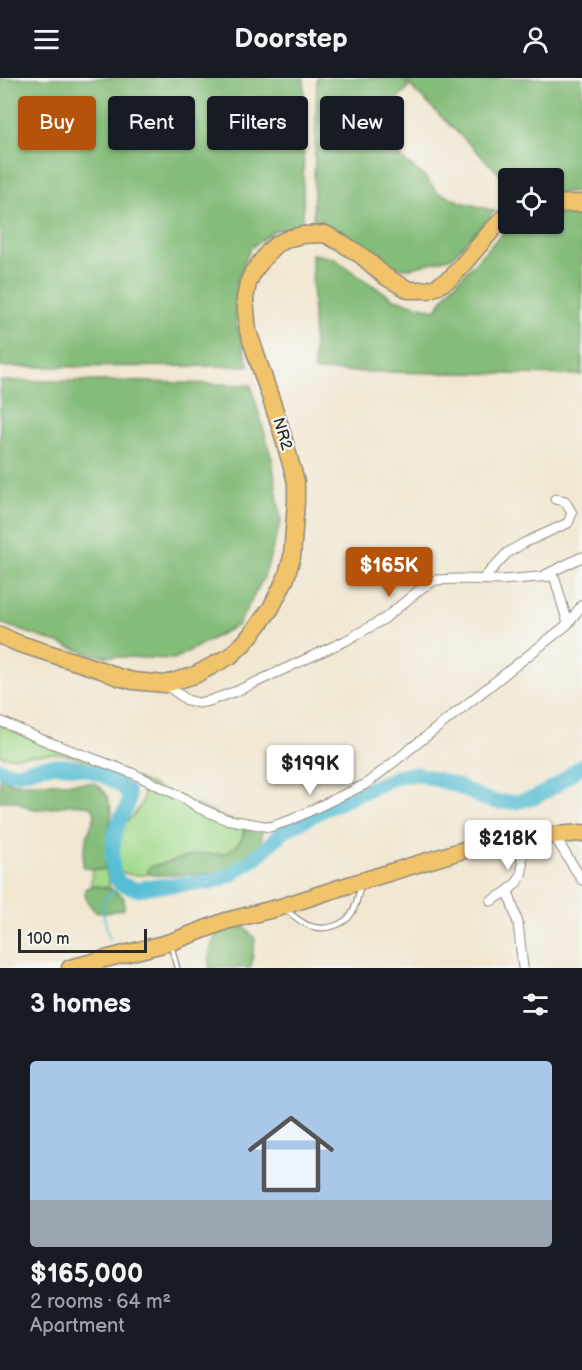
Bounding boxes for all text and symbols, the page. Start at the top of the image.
icon: menu [30,23,63,56]
text: Doorstep [234,23,348,55]
icon: person [519,23,552,56]
chip: Buy [18,96,96,150]
chip: Rent [108,96,195,150]
chip: Filters [207,96,308,150]
chip: New [320,96,404,150]
map controls [498,168,564,234]
button: locate [498,168,564,234]
street label: NR2 [268,416,296,453]
pin: $165K [347,547,431,598]
text: $165K [360,554,418,578]
pin: $199K [268,745,352,796]
text: $199K [281,752,339,776]
pin: $218K [466,820,550,871]
text: $218K [479,827,537,851]
scale bar [18,926,147,954]
text: 100 m [27,930,70,949]
icon: filters [519,988,552,1021]
text: 3 homes [30,989,131,1020]
icon: home [237,1100,345,1208]
text: $165,000 [30,1259,143,1290]
text: 2 rooms · 64 m² [30,1290,171,1314]
text: Apartment [30,1314,125,1338]

